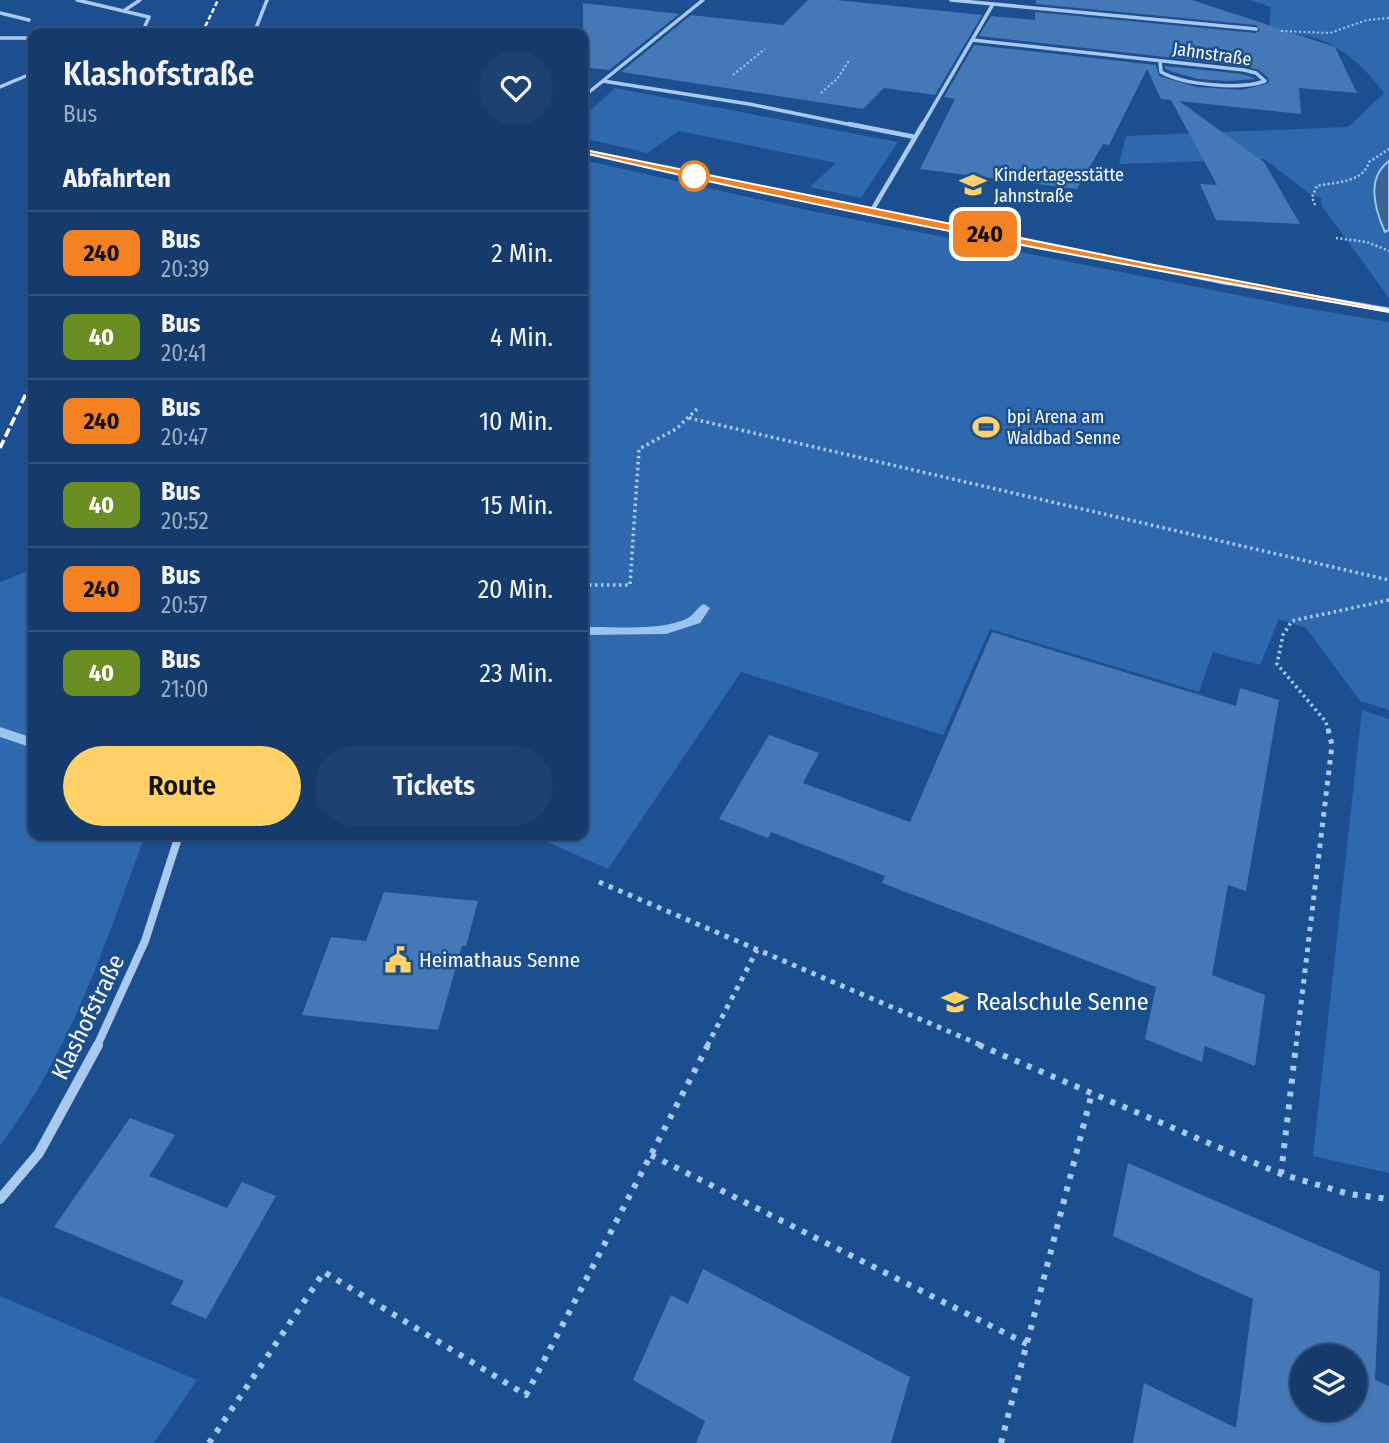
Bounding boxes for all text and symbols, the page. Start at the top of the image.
street label: Jahnstraße [1171,38,1253,70]
button: heart [479,51,553,125]
text: Klashofstraße [63,54,254,94]
text: Bus [63,100,97,128]
unlabelled marker [679,161,709,191]
text: Abfahrten [63,163,171,194]
place label: Kindertagesstätte Jahnstraße [994,164,1124,207]
school or university icon: Kindertagesstätte Jahnstraße [958,170,988,200]
line badge: 240 [945,211,1025,257]
text: 240 [967,220,1003,248]
text: Bus [161,224,200,255]
text: 2 Min. [491,238,553,269]
text: 240 [83,239,120,267]
text: 20:39 [161,255,210,283]
text: Bus [161,308,200,339]
text: 4 Min. [490,322,553,353]
text: 40 [89,323,114,351]
text: 20:41 [161,339,207,367]
text: Bus [161,392,200,423]
text: 10 Min. [479,406,553,437]
place label: bpi Arena am Waldbad Senne [1007,406,1121,449]
text: 240 [83,407,120,435]
sports icon: bpi Arena am Waldbad Senne [971,412,1001,442]
text: 20:47 [161,423,208,451]
text: Bus [161,476,200,507]
text: 15 Min. [481,490,553,521]
text: 40 [89,491,114,519]
text: 20:52 [161,507,209,535]
text: Bus [161,560,200,591]
text: 20 Min. [478,574,553,605]
text: 240 [83,575,120,603]
text: 20:57 [161,591,207,619]
text: Bus [161,644,200,675]
text: 23 Min. [479,658,553,689]
text: 40 [89,659,114,687]
text: 21:00 [161,675,208,703]
button: Route [63,746,301,826]
button: Tickets [315,746,553,826]
public building icon: Heimathaus Senne [383,945,413,975]
place label: Heimathaus Senne [419,947,580,973]
street label: Klashofstraße [46,950,130,1084]
school or university icon: Realschule Senne [940,987,970,1017]
place label: Realschule Senne [976,988,1149,1016]
map controls [1290,1344,1367,1421]
button: layers [1290,1344,1367,1421]

